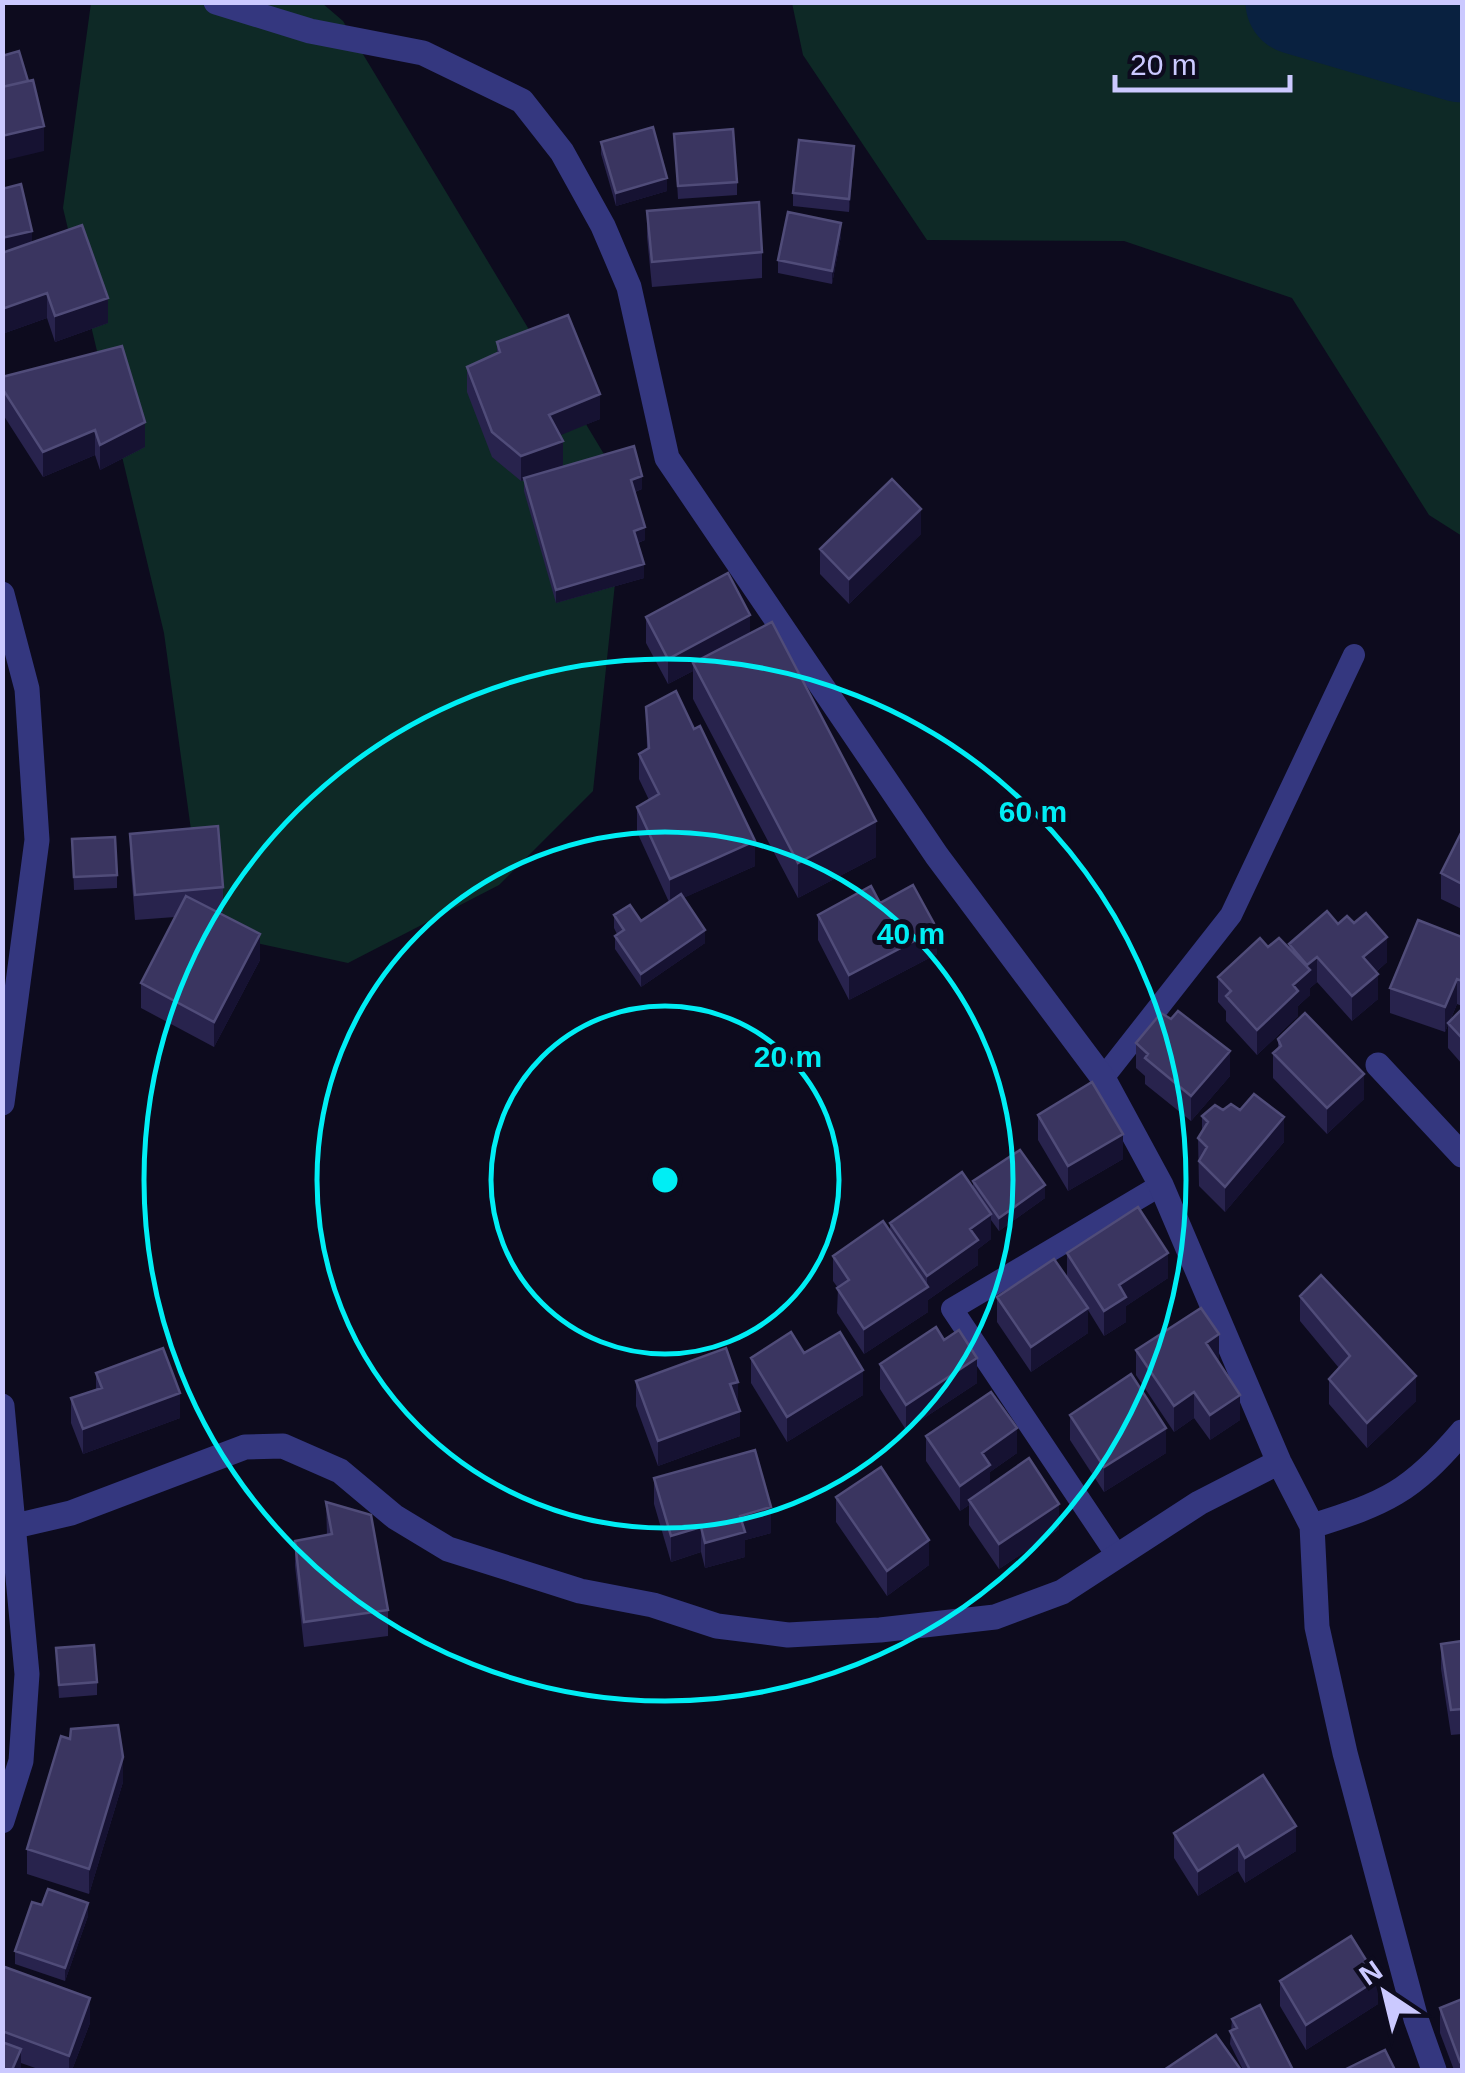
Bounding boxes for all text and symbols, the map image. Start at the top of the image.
scale bar [1115,30,1290,92]
text: 20 m [1130,48,1197,81]
text: 60 m [999,795,1067,828]
text: 40 m [877,917,945,950]
text: 20 m [754,1040,822,1073]
centre of rings [647,1162,683,1198]
north arrow [1335,1943,1435,2043]
text: N [1354,1954,1388,1991]

